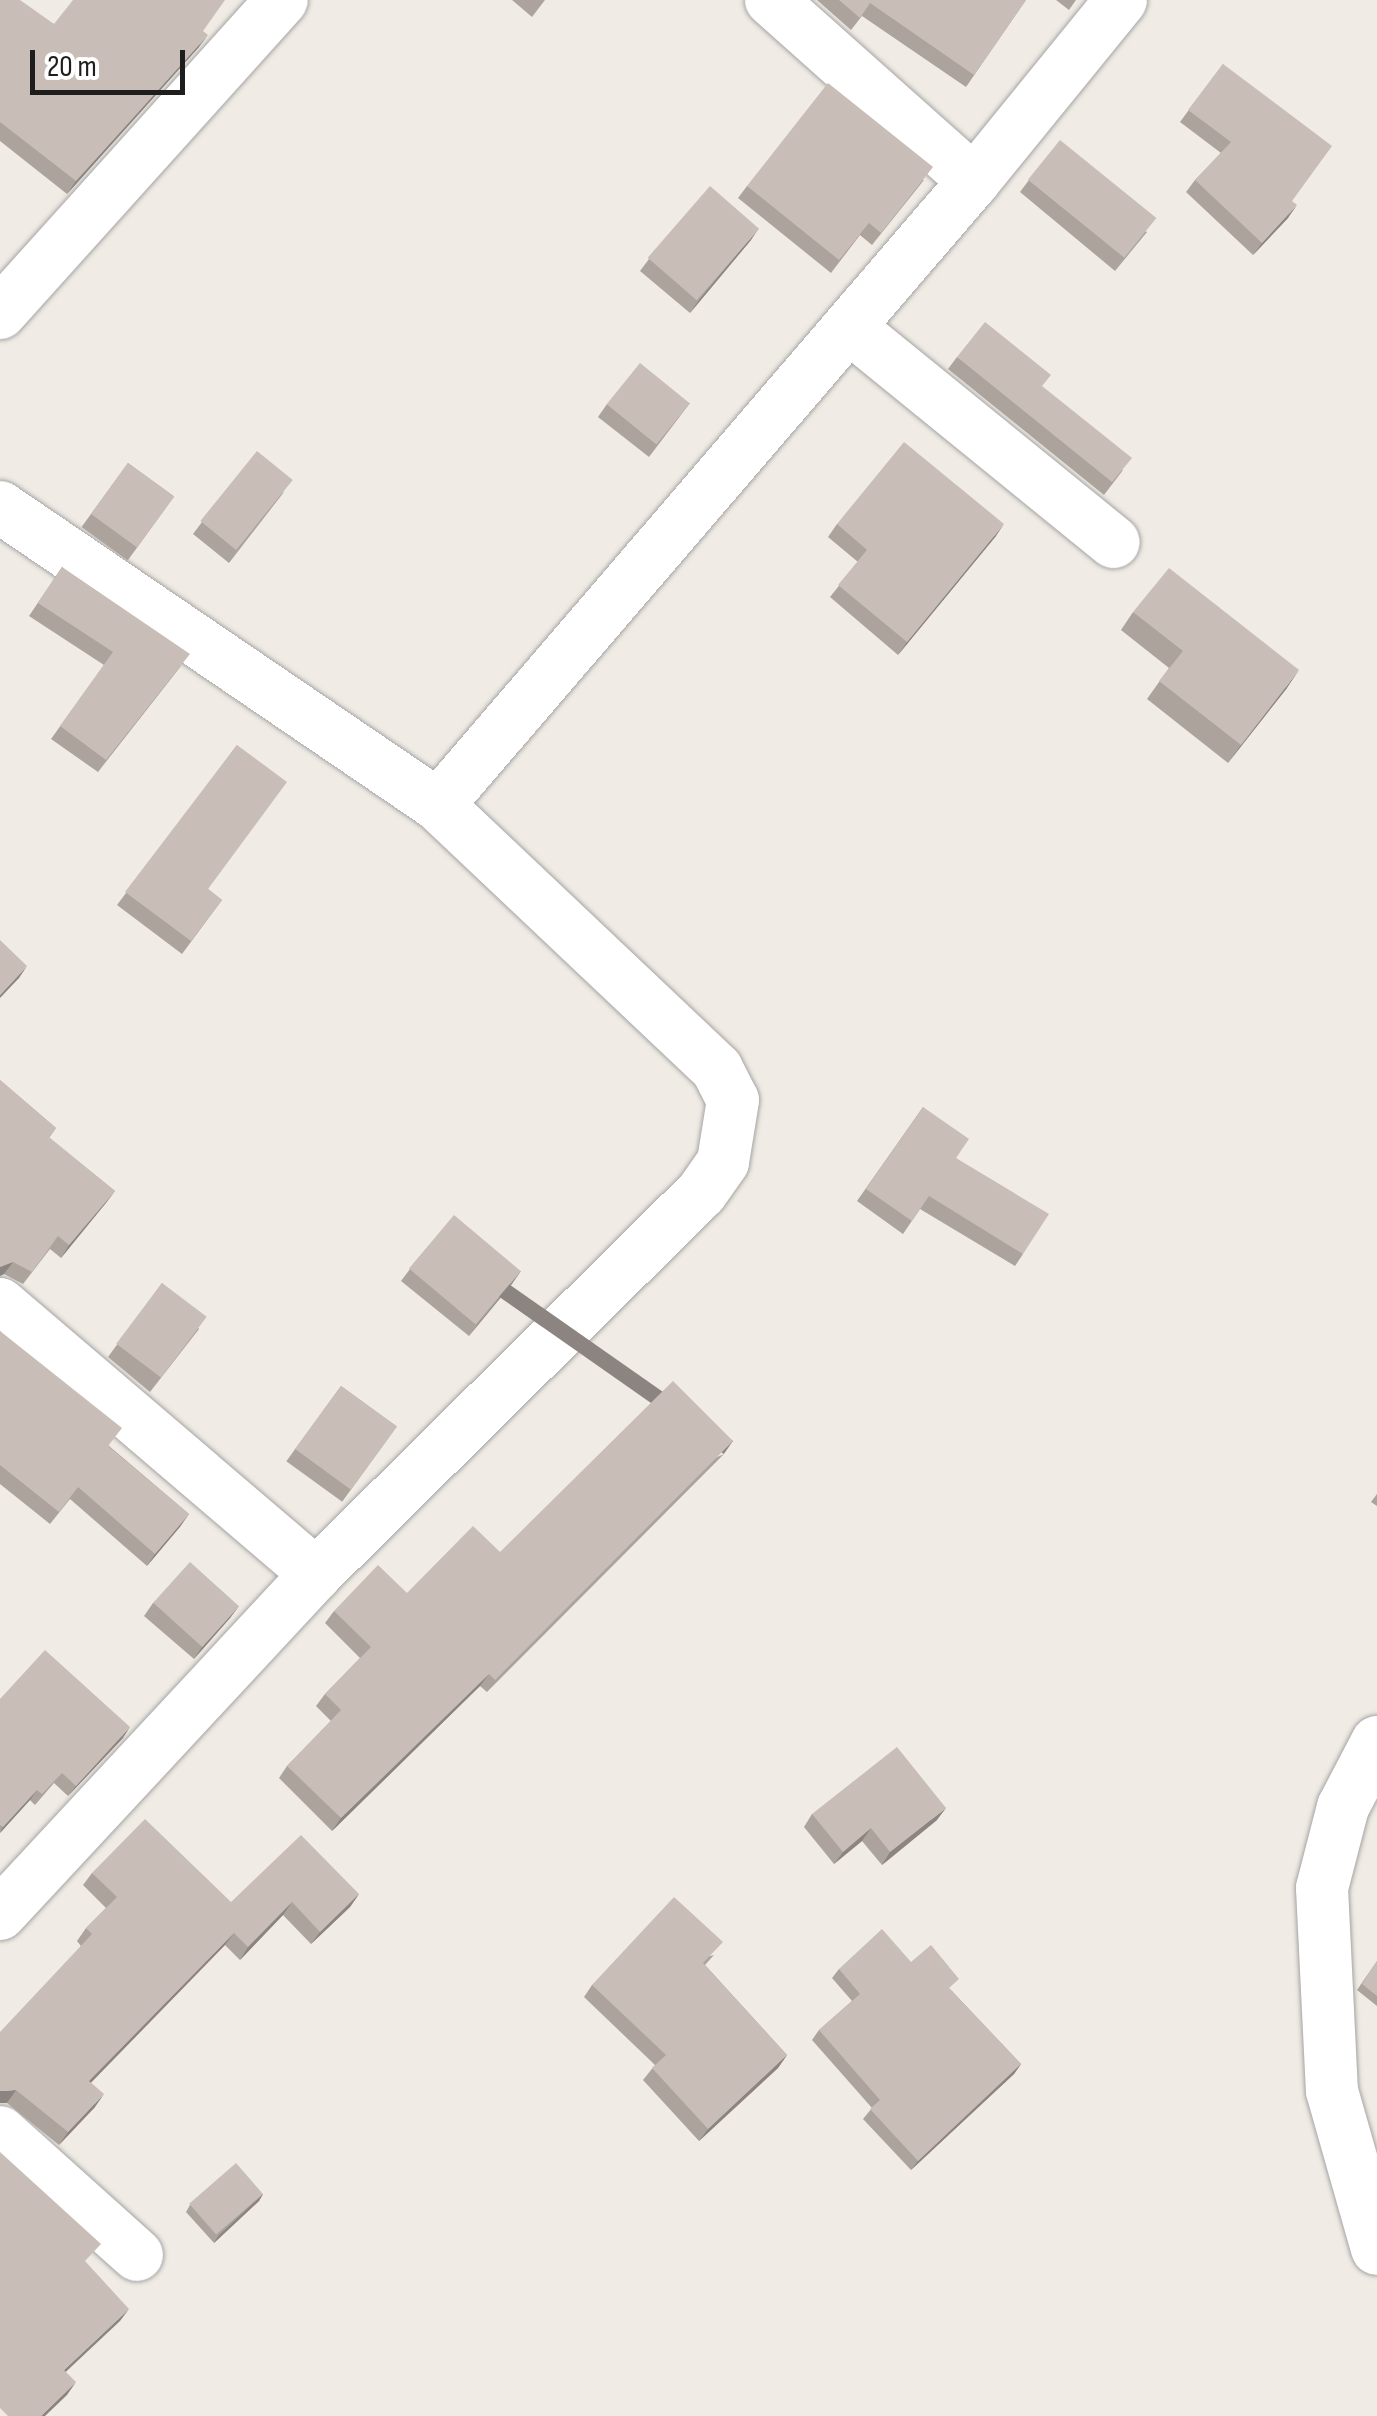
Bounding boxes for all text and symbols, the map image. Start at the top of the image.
scale bar [35,30,190,92]
text: 20 m [47,49,97,85]

